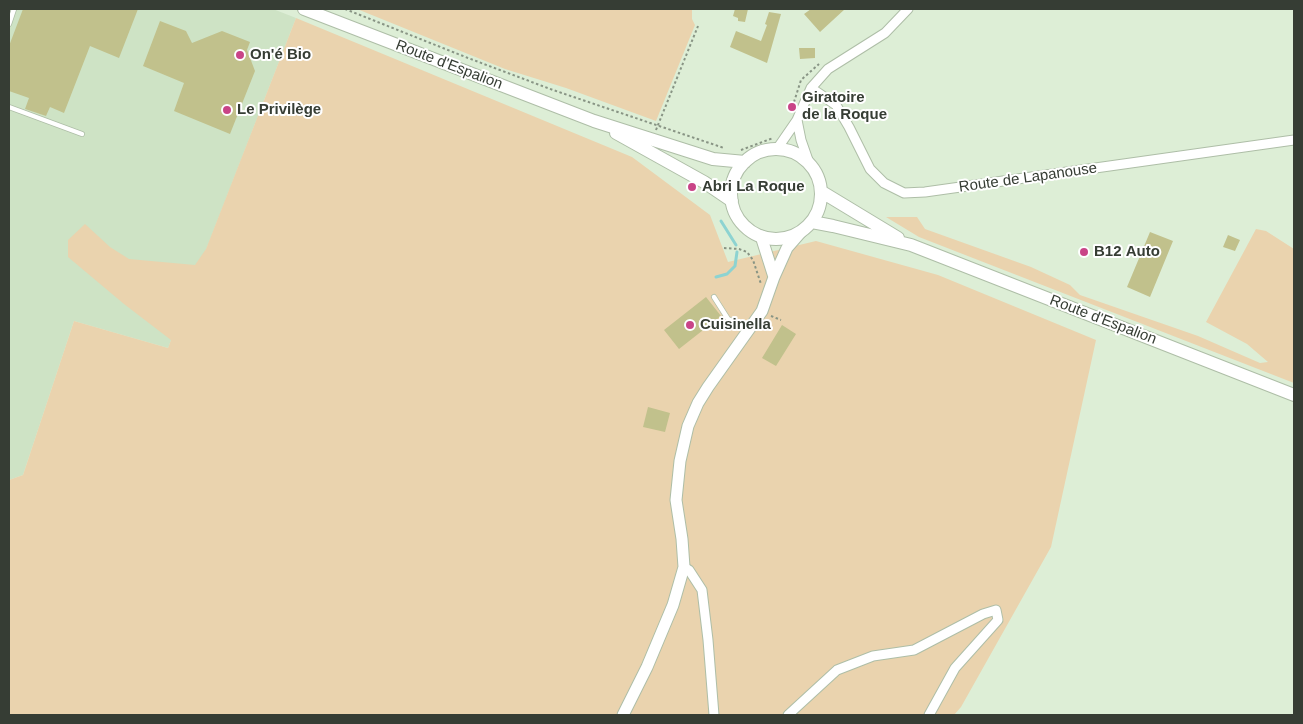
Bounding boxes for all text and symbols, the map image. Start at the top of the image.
street label: Route d'Espalion [393,36,505,94]
place label: On'é Bio [250,46,311,64]
marker: On'é Bio [234,49,246,61]
place label: Giratoire de la Roque [802,89,887,124]
place label: Le Privilège [237,101,321,119]
marker: Giratoire de la Roque [786,101,798,113]
marker: Le Privilège [221,104,233,116]
street label: Route de Lapanouse [958,159,1098,197]
place label: Abri La Roque [702,178,805,196]
marker: Abri La Roque [686,181,698,193]
place label: B12 Auto [1094,243,1160,261]
marker: B12 Auto [1078,246,1090,258]
street label: Route d'Espalion [1047,291,1159,349]
place label: Cuisinella [700,316,771,334]
marker: Cuisinella [684,319,696,331]

